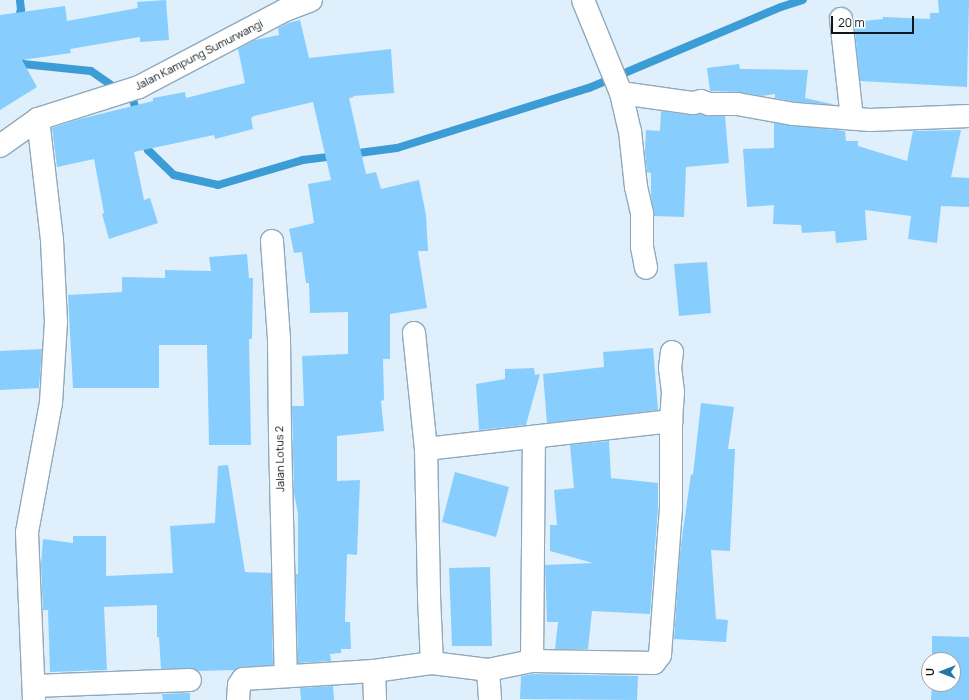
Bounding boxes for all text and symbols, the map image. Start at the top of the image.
scale bar [833,8,916,34]
text: 20 m [838,14,865,31]
street label: Jalan Kampung Sumurwangi [133,17,265,93]
street label: Jalan Lotus 2 [273,426,287,492]
north arrow [921,652,961,692]
text: U [922,668,937,676]

